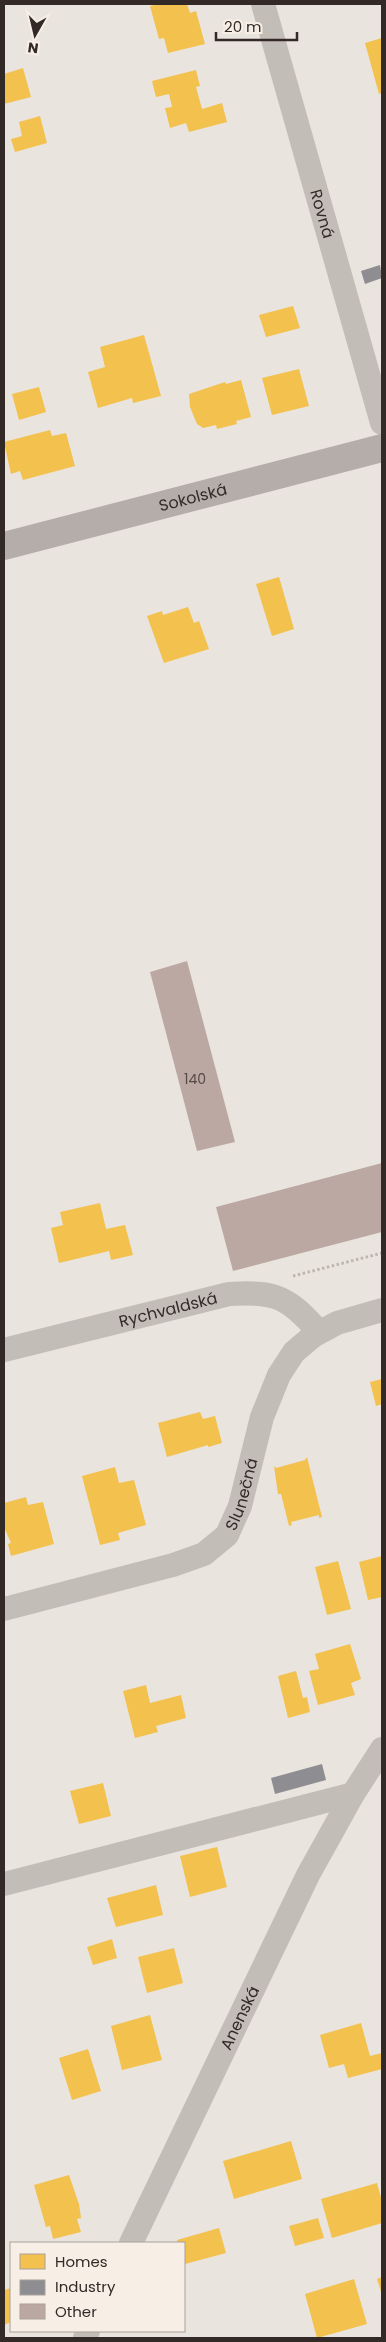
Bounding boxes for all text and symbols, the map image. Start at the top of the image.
north arrow [10,10,60,60]
scale bar [216,10,297,42]
text: 20 m [224,16,262,37]
text: N [27,37,40,59]
street label: Rovná [305,186,340,241]
street label: Sokolská [156,477,229,517]
house number: 140 [184,1069,206,1089]
street label: Rychvaldská [116,1286,220,1333]
street label: Slunečná [219,1456,263,1534]
street label: Anenská [214,1982,265,2054]
legend [10,2242,185,2332]
text: Homes [55,2251,108,2272]
text: Industry [55,2276,116,2297]
text: Other [55,2301,97,2322]

